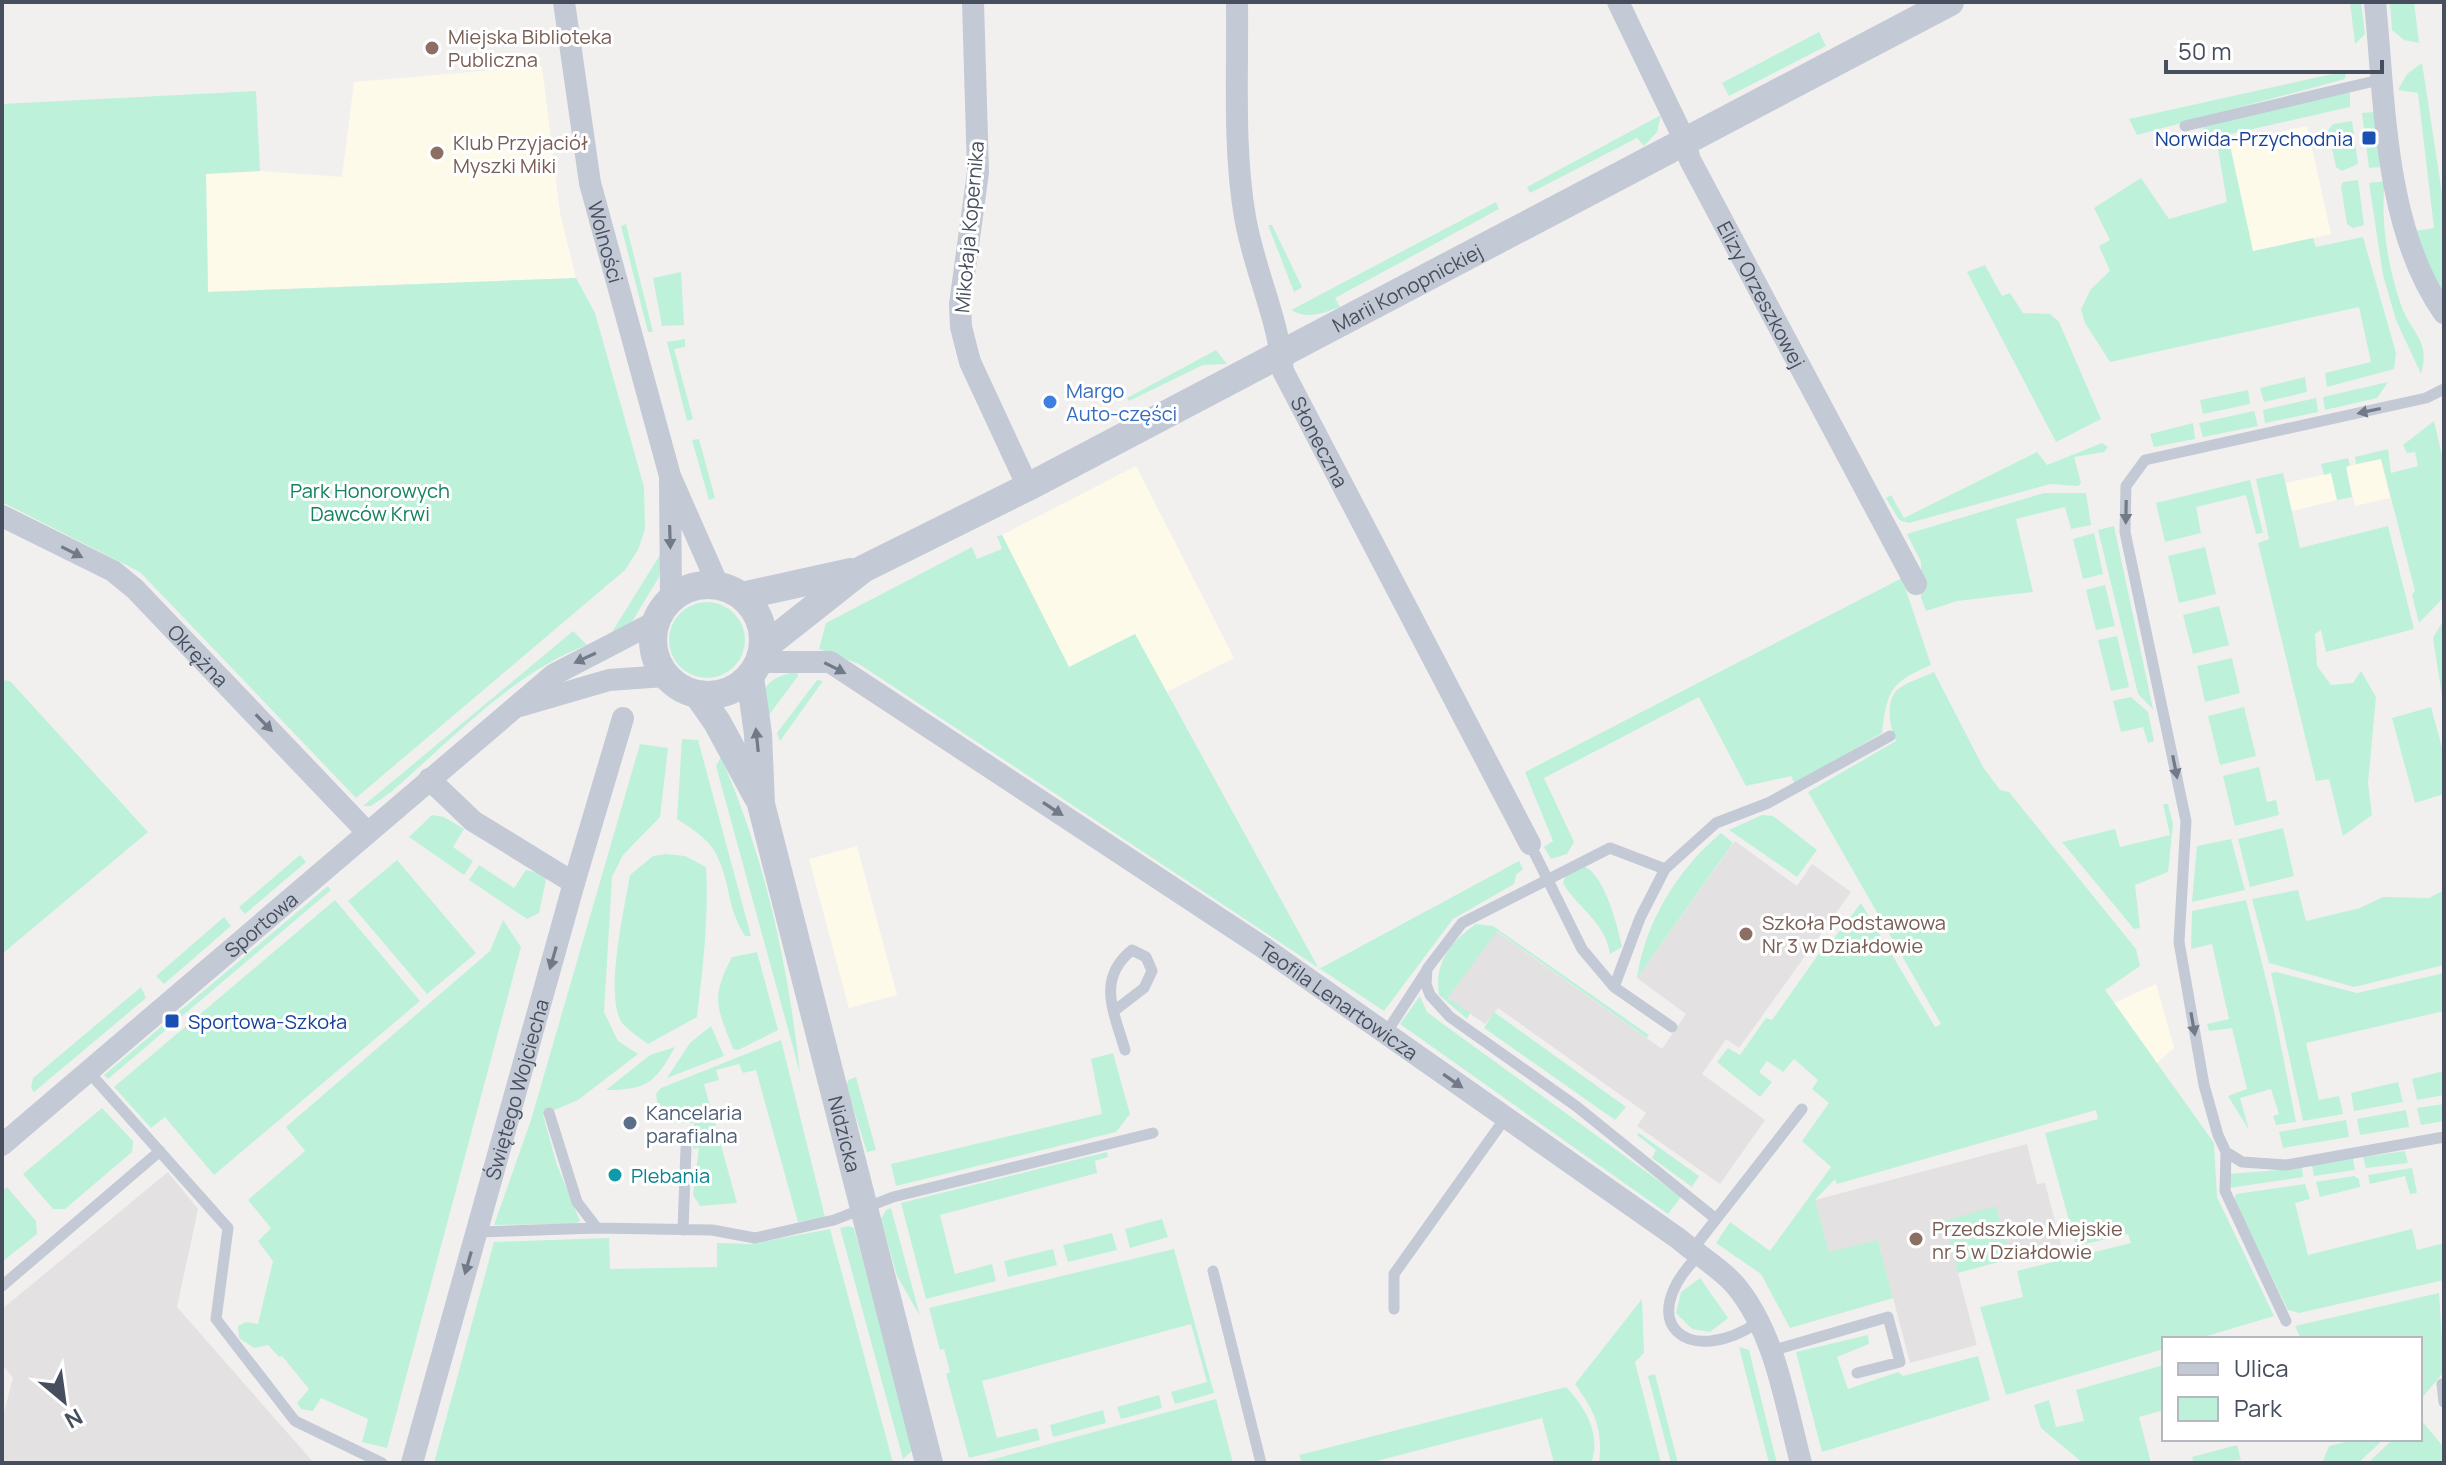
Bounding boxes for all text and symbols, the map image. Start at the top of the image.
place label: Miejska Biblioteka Publiczna [448,23,612,73]
scale bar [2166,24,2382,74]
text: 50 m [2178,34,2232,67]
marker: Miejska Biblioteka Publiczna [423,39,441,57]
place label: Norwida-Przychodnia [2155,125,2353,152]
place label: Klub Przyjaciół Myszki Miki [453,129,588,179]
marker: Norwida-Przychodnia [2360,129,2378,147]
street label: Mikołaja Kopernika [948,140,990,314]
marker: Klub Przyjaciół Myszki Miki [428,144,446,162]
street label: Wolności [582,198,630,286]
street label: Elizy Orzeszkowej [1711,216,1812,372]
street label: Marii Konopnickiej [1327,237,1487,338]
place label: Margo Auto-części [1066,377,1177,427]
street label: Słoneczna [1285,391,1355,492]
marker: Margo Auto-części [1041,393,1059,411]
one-way arrow [2357,405,2382,417]
park label: Park Honorowych Dawców Krwi [290,477,450,527]
one-way arrow [2119,500,2132,525]
one-way arrow [664,525,677,550]
one-way arrow [60,545,83,558]
street label: Okrężna [162,618,235,692]
one-way arrow [574,651,597,665]
one-way arrow [824,661,847,675]
one-way arrow [254,713,273,732]
one-way arrow [751,727,764,752]
one-way arrow [2170,755,2182,780]
one-way arrow [1042,802,1064,816]
street label: Sportowa [218,885,303,963]
place label: Szkoła Podstawowa Nr 3 w Działdowie [1762,909,1946,959]
marker: Szkoła Podstawowa Nr 3 w Działdowie [1737,925,1755,943]
street label: Teofila Lenartowicza [1254,935,1424,1066]
one-way arrow [546,947,559,971]
street label: Świętego Wojciecha [478,996,554,1183]
place label: Sportowa-Szkoła [188,1008,347,1035]
marker: Sportowa-Szkoła [163,1012,181,1030]
one-way arrow [2188,1012,2200,1037]
one-way arrow [1443,1073,1464,1088]
street label: Nidzicka [822,1093,868,1175]
place label: Kancelaria parafialna [646,1099,742,1149]
marker: Kancelaria parafialna [621,1114,639,1132]
place label: Plebania [631,1162,710,1189]
marker: Plebania [606,1166,624,1184]
place label: Przedszkole Miejskie nr 5 w Działdowie [1932,1215,2123,1265]
marker: Przedszkole Miejskie nr 5 w Działdowie [1907,1230,1925,1248]
one-way arrow [461,1251,474,1275]
legend [2162,1337,2422,1441]
text: Ulica [2234,1351,2289,1384]
north arrow [24,1361,104,1441]
text: Park [2234,1391,2283,1424]
text: N [60,1402,88,1435]

